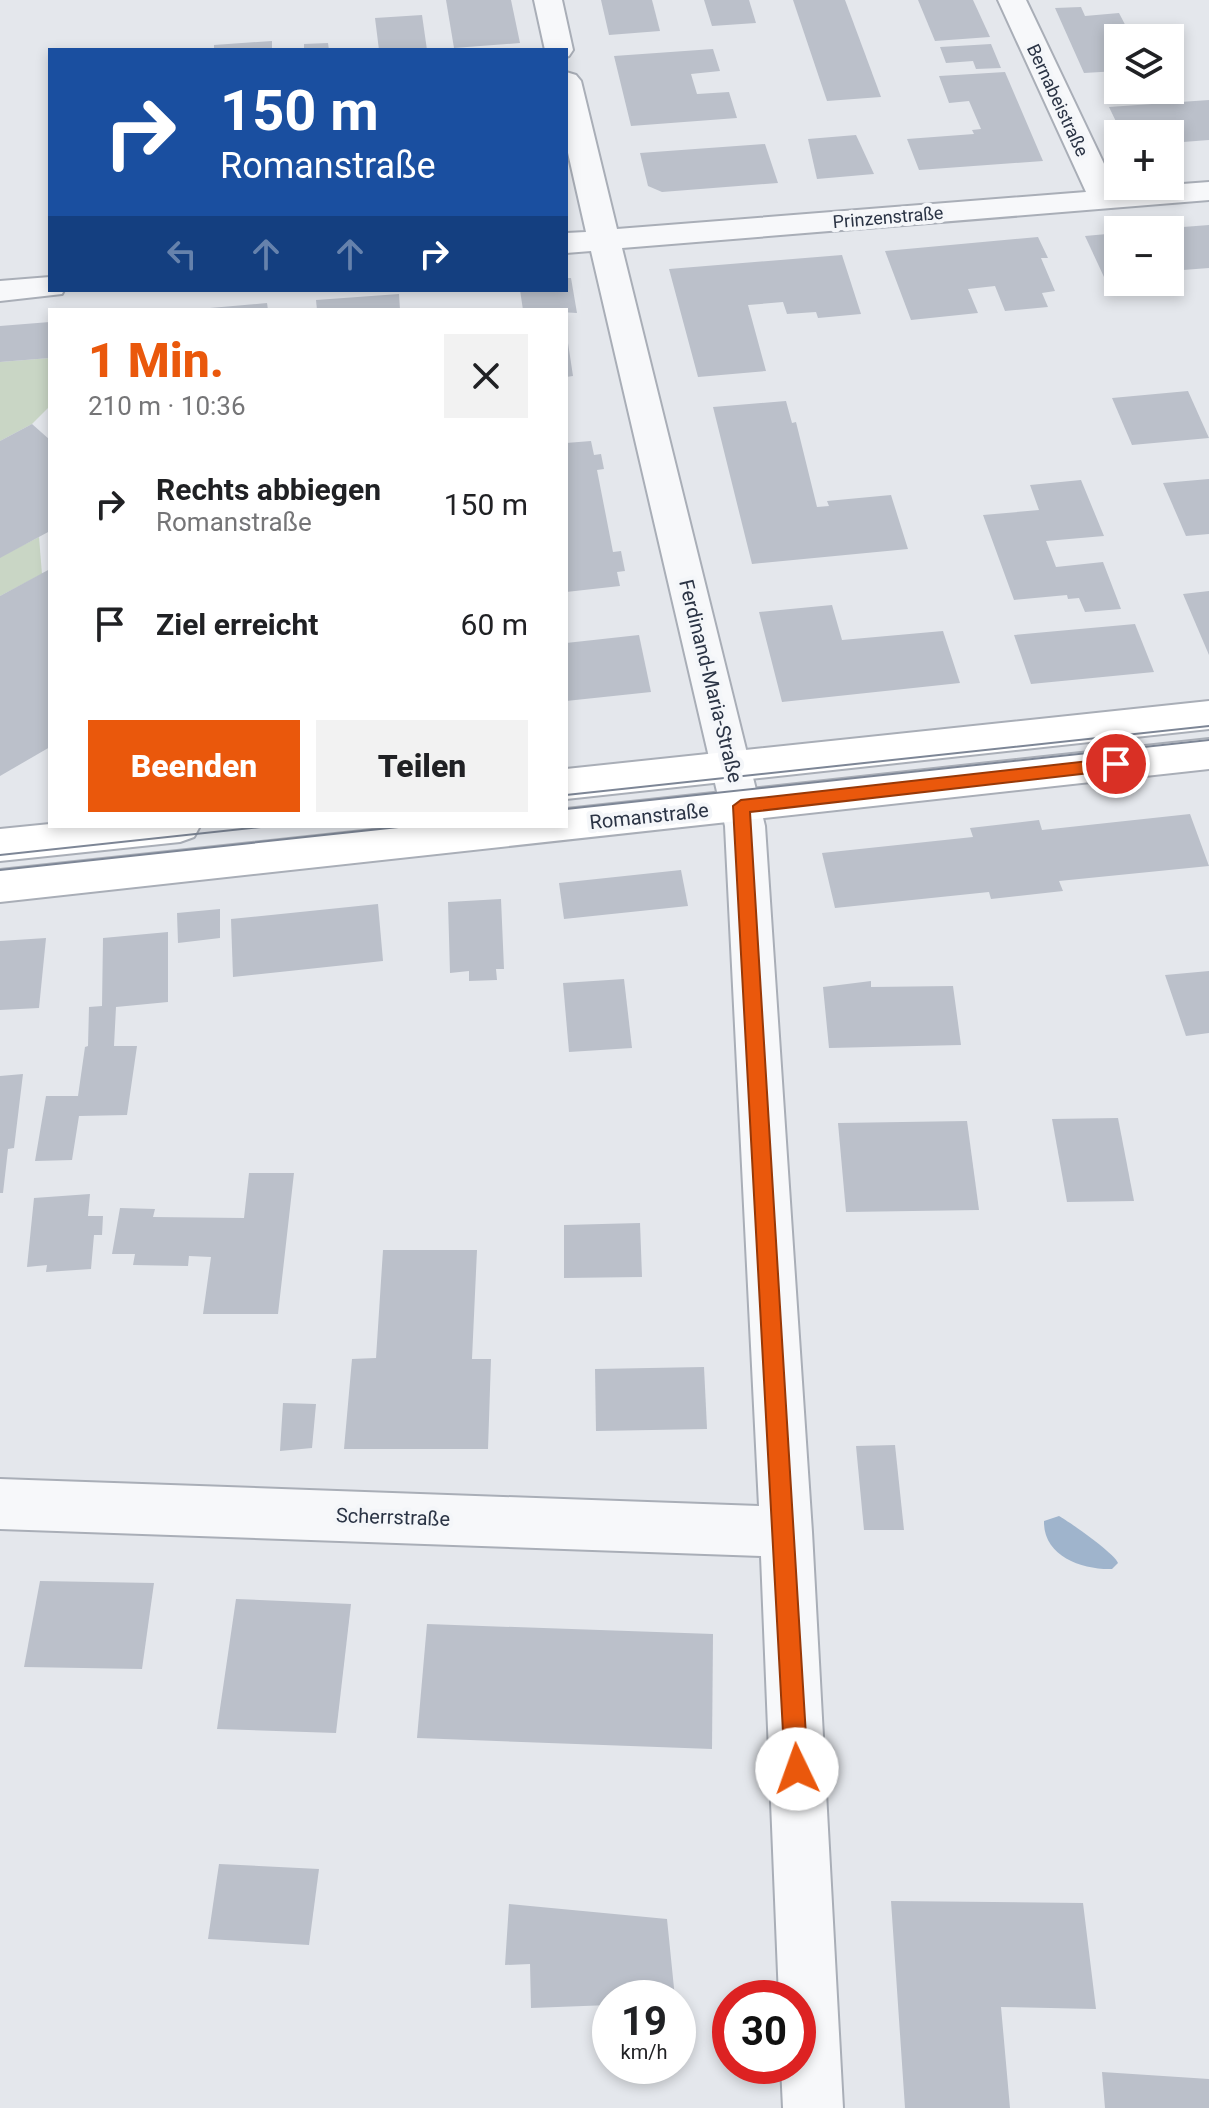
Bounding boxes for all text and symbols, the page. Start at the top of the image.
map controls [1104,24,1184,296]
button: layers [1104,24,1184,104]
street label: Bernabeistraße [1023,40,1093,160]
text: 150 m [220,78,379,144]
icon: right [88,80,192,184]
button: + [1104,120,1184,200]
text: Romanstraße [220,145,436,187]
street label: Prinzenstraße [832,202,944,232]
button: − [1104,216,1184,296]
icon: left [160,232,204,276]
icon: ahead [244,232,288,276]
icon: ahead [328,232,372,276]
icon: right [412,232,456,276]
text: 1 Min. [88,332,224,389]
button: close [444,334,528,418]
text: 210 m · 10:36 [88,391,246,421]
text: Rechts abbiegen [156,472,381,507]
icon: right [88,482,132,526]
text: 150 m [444,487,528,522]
text: Romanstraße [156,507,312,537]
street label: Ferdinand-Maria-Straße [674,577,748,785]
icon: arrive [88,602,132,646]
text: Ziel erreicht [156,607,318,642]
text: 60 m [461,607,528,642]
button: Beenden [88,720,300,812]
button: Teilen [316,720,528,812]
pin [1082,730,1150,798]
icon: arrive [1094,742,1138,786]
street label: Romanstraße [588,798,710,834]
street label: Scherrstraße [336,1503,450,1531]
position arrow [755,1727,839,1811]
speed limit sign: 30 [712,1980,816,2084]
text: 19 [621,1998,667,2045]
text: km/h [621,2040,667,2064]

